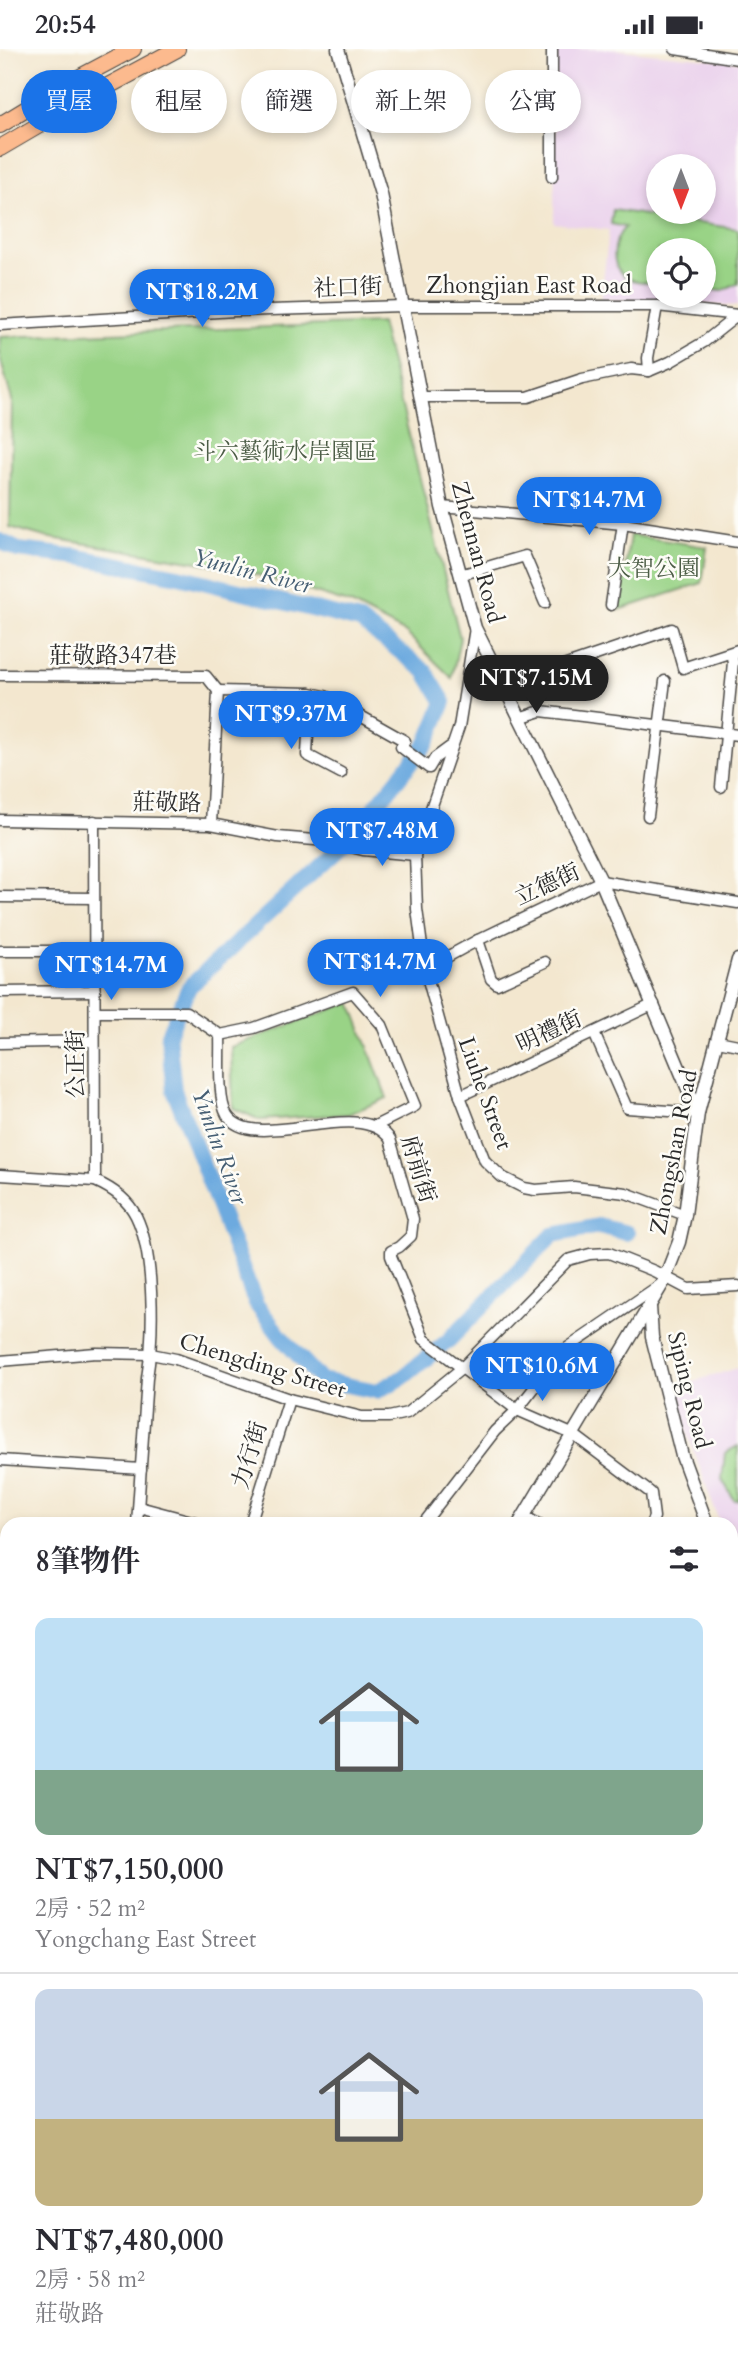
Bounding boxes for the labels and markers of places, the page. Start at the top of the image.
pin: NT$18.2M [130,269,274,329]
pin: NT$14.7M [517,477,661,537]
pin: NT$7.15M [464,655,608,715]
pin: NT$9.37M [219,691,363,751]
pin: NT$7.48M [310,809,454,868]
pin: NT$14.7M [308,939,452,999]
pin: NT$14.7M [39,943,183,1002]
pin: NT$10.6M [470,1343,614,1403]

